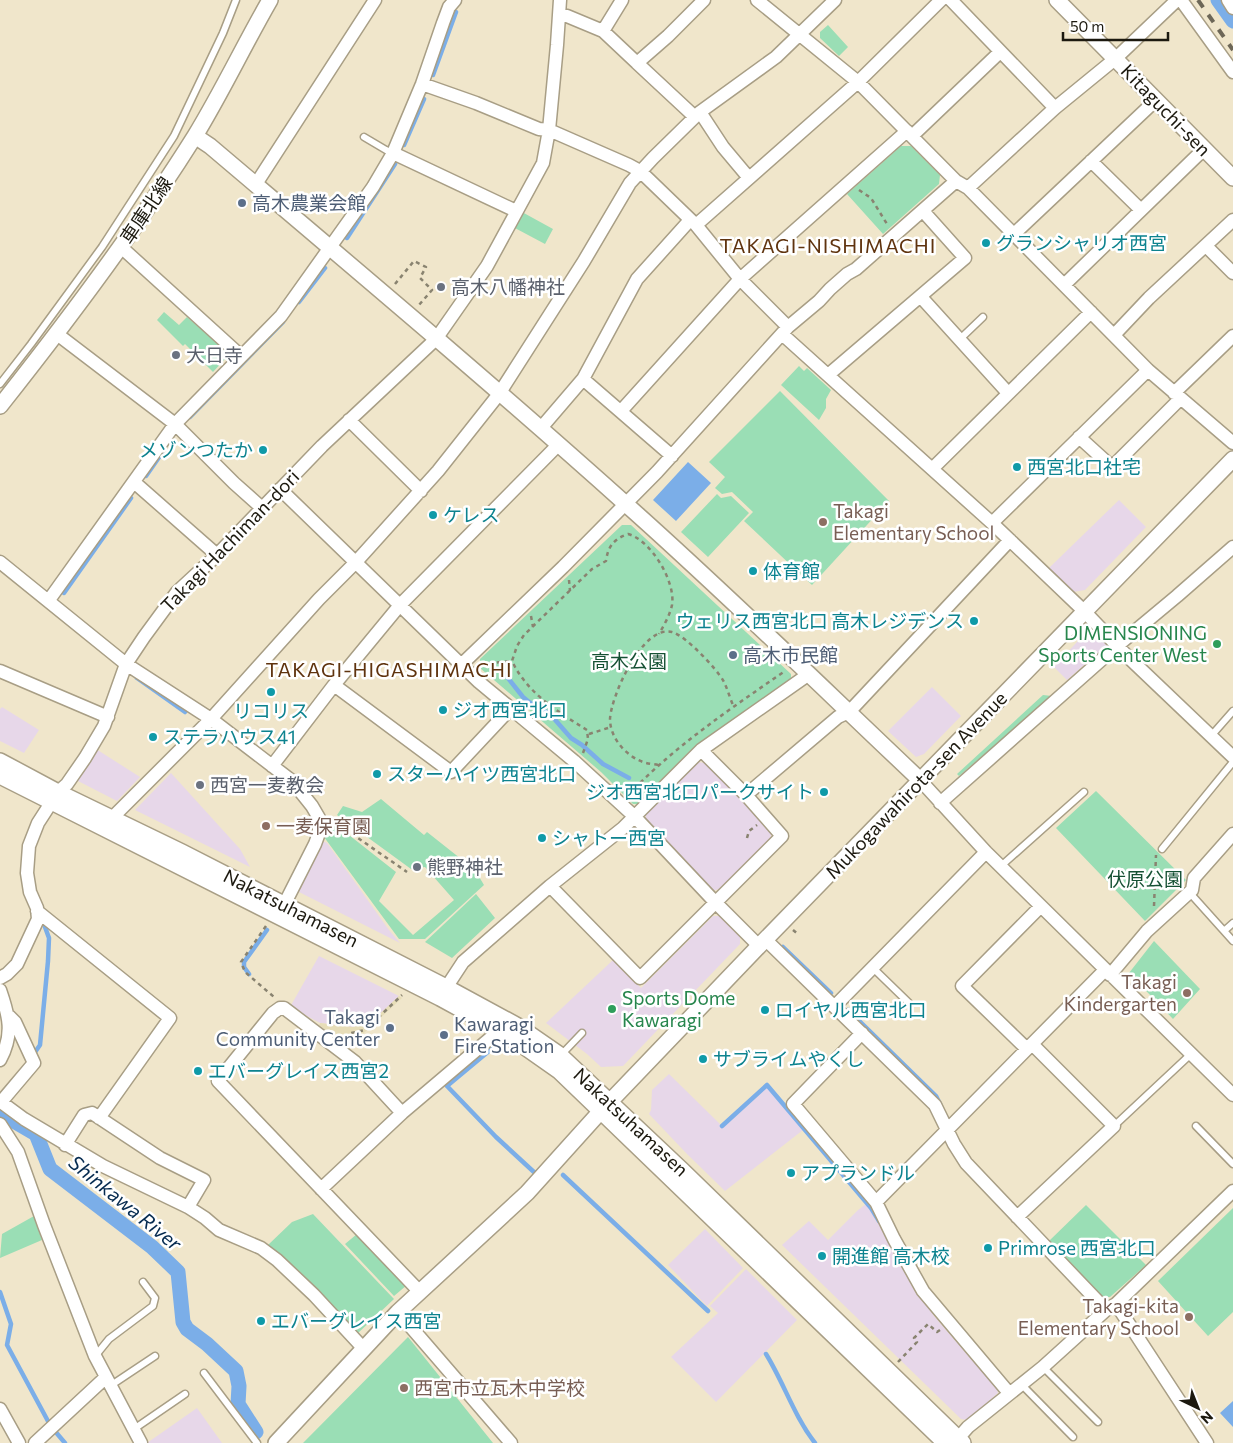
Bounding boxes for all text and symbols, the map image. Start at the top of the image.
scale bar [1063,10,1168,42]
text: 50 m [1070,17,1104,35]
street label: Kitaguchi-sen [1117,59,1216,160]
street label: 車庫北線 [115,172,176,248]
place label: 高木農業会館 [252,191,366,214]
marker: 高木農業会館 [236,197,248,209]
place label: グランシャリオ西宮 [996,231,1167,254]
district label: TAKAGI-NISHIMACHI [720,233,936,257]
marker: グランシャリオ西宮 [980,237,992,249]
place label: 高木八幡神社 [451,275,565,298]
marker: 高木八幡神社 [435,281,447,293]
place label: 大日寺 [186,343,243,366]
marker: 大日寺 [170,349,182,361]
place label: メゾンつたか [139,438,253,461]
marker: メゾンつたか [257,444,269,456]
place label: 西宮北口社宅 [1027,455,1141,478]
marker: 西宮北口社宅 [1011,461,1023,473]
street label: Takagi Hachiman-dori [156,465,304,617]
place label: Takagi Elementary School [833,499,994,544]
place label: ケレス [443,503,500,526]
marker: ケレス [427,509,439,521]
marker: Takagi Elementary School [817,516,829,528]
place label: 体育館 [763,559,820,582]
marker: 体育館 [747,565,759,577]
place label: ウェリス西宮北口 高木レジデンス [676,609,964,632]
marker: ウェリス西宮北口 高木レジデンス [968,615,980,627]
place label: DIMENSIONING Sports Center West [1038,621,1207,666]
marker: DIMENSIONING Sports Center West [1211,638,1223,650]
place label: 高木市民館 [743,643,838,666]
park label: 高木公園 [591,649,667,672]
marker: 高木市民館 [727,649,739,661]
district label: TAKAGI-HIGASHIMACHI [265,657,513,681]
marker: リコリス [265,686,277,698]
street label: Mukogawahirota-sen Avenue [820,686,1011,883]
place label: ジオ西宮北口 [453,698,567,721]
place label: リコリス [233,699,309,722]
marker: ジオ西宮北口 [437,704,449,716]
place label: ステラハウス41 [163,725,296,748]
marker: ステラハウス41 [147,731,159,743]
place label: スターハイツ西宮北口 [387,762,576,785]
marker: スターハイツ西宮北口 [371,768,383,780]
place label: 西宮一麦教会 [210,773,324,796]
marker: 西宮一麦教会 [194,779,206,791]
place label: ジオ西宮北口パークサイト [586,780,814,803]
marker: ジオ西宮北口パークサイト [818,786,830,798]
place label: 一麦保育園 [276,814,371,837]
marker: 一麦保育園 [260,820,272,832]
place label: シャトー西宮 [552,826,666,849]
marker: シャトー西宮 [536,832,548,844]
place label: 熊野神社 [427,855,503,878]
marker: 熊野神社 [411,861,423,873]
street label: Nakatsuhamasen [220,864,363,951]
park label: 伏原公園 [1107,867,1183,890]
place label: Takagi Kindergarten [1064,970,1177,1015]
place label: Sports Dome Kawaragi [622,986,735,1031]
marker: Takagi Kindergarten [1181,987,1193,999]
place label: ロイヤル西宮北口 [775,998,926,1021]
marker: Sports Dome Kawaragi [606,1003,618,1015]
marker: ロイヤル西宮北口 [759,1004,771,1016]
place label: Takagi Community Center [216,1005,380,1050]
place label: Kawaragi Fire Station [454,1012,554,1057]
marker: Takagi Community Center [384,1022,396,1034]
marker: Kawaragi Fire Station [438,1029,450,1041]
place label: サブライムやくし [713,1047,865,1070]
marker: サブライムやくし [697,1053,709,1065]
place label: エバーグレイス西宮2 [208,1059,389,1082]
street label: Nakatsuhamasen [569,1063,693,1181]
marker: エバーグレイス西宮2 [192,1065,204,1077]
water label: Shinkawa River [65,1150,188,1256]
place label: アプランドル [801,1161,915,1184]
marker: アプランドル [785,1167,797,1179]
place label: Primrose 西宮北口 [998,1236,1156,1259]
marker: Primrose 西宮北口 [982,1242,994,1254]
place label: 開進館 高木校 [832,1244,950,1267]
marker: 開進館 高木校 [816,1250,828,1262]
place label: Takagi-kita Elementary School [1018,1294,1179,1339]
place label: エバーグレイス西宮 [271,1309,441,1332]
marker: Takagi-kita Elementary School [1183,1311,1195,1323]
marker: エバーグレイス西宮 [255,1315,267,1327]
place label: 西宮市立瓦木中学校 [414,1376,585,1399]
marker: 西宮市立瓦木中学校 [398,1382,410,1394]
north arrow [1173,1383,1223,1433]
text: N [1198,1408,1217,1428]

